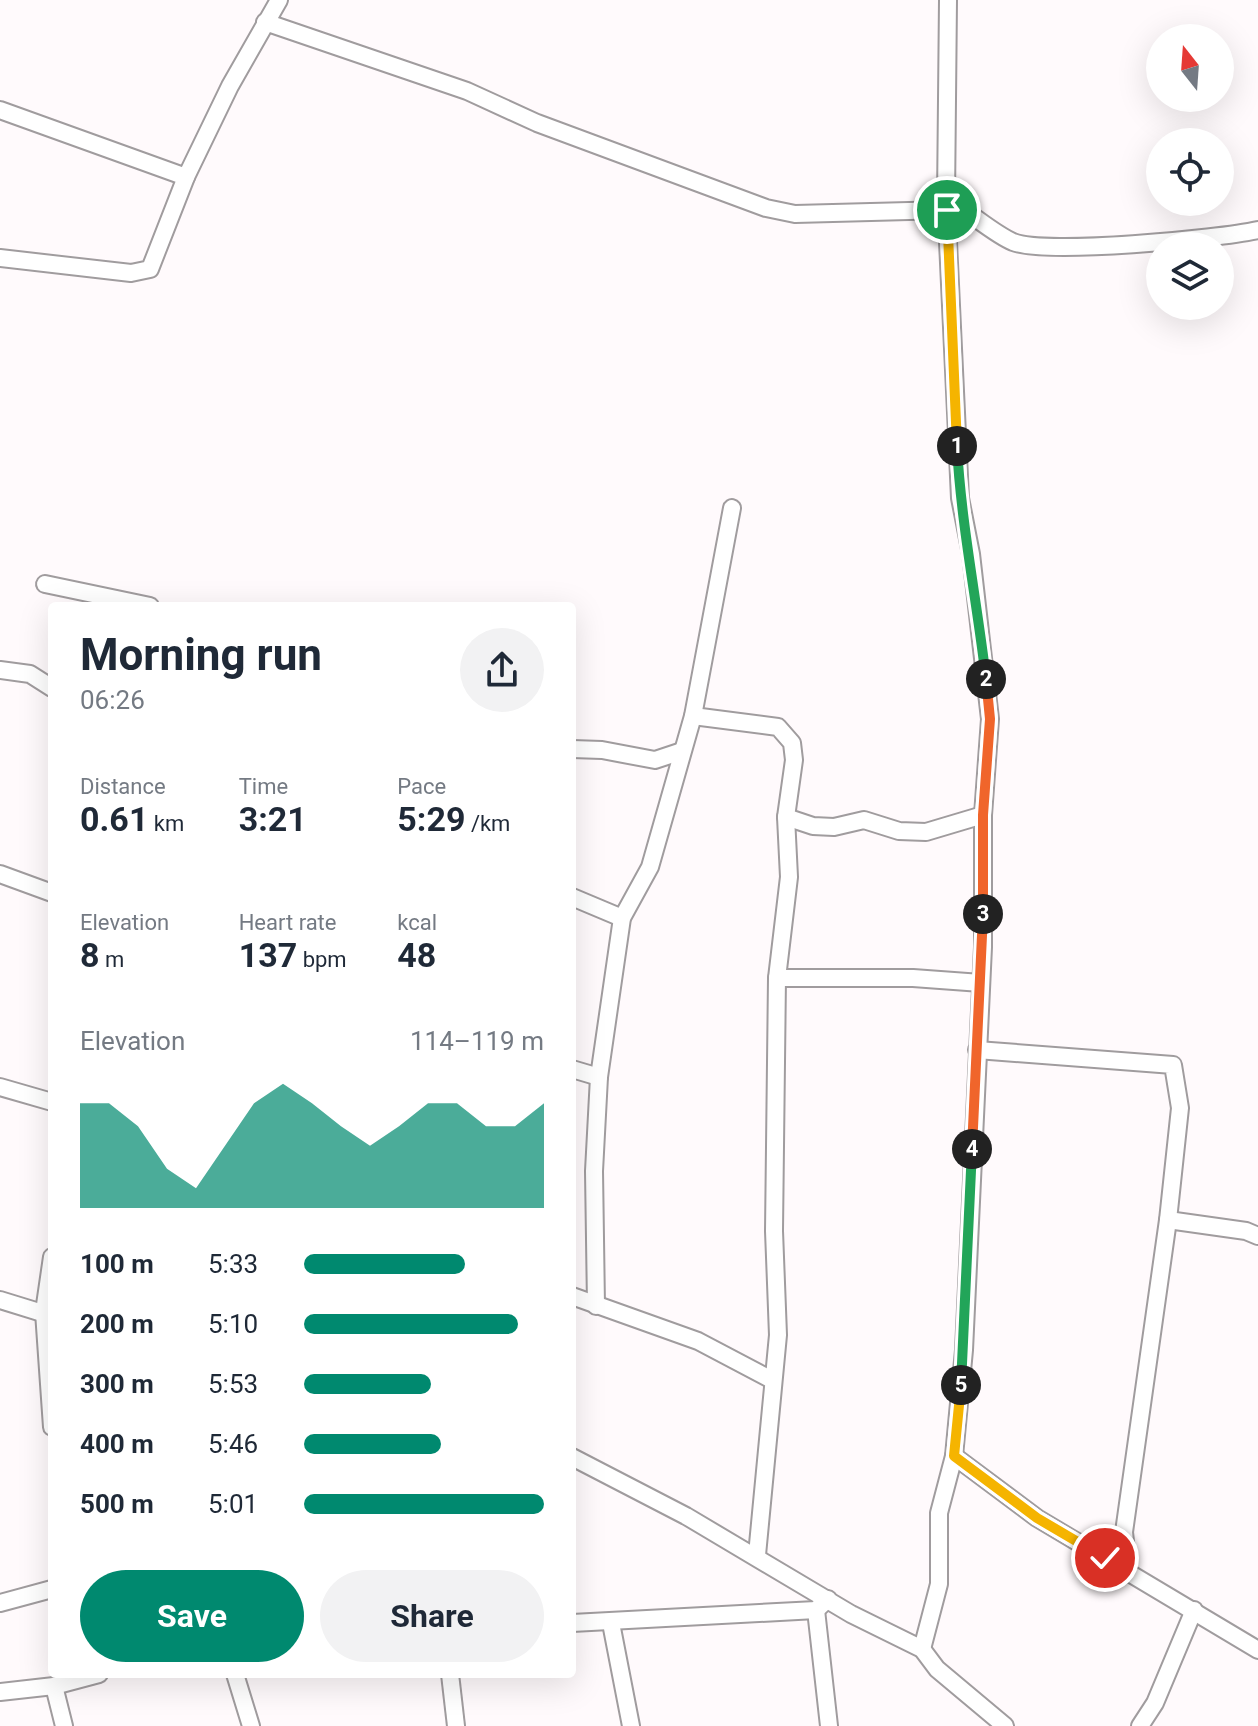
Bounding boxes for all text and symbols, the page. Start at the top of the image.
north arrow [1146,24,1234,112]
map controls [1146,24,1234,320]
button: locate [1146,128,1234,216]
pin [913,176,981,244]
icon: arrive [925,188,969,232]
button: layers [1146,232,1234,320]
pin: 1 [937,426,977,466]
text: 1 [951,433,963,458]
button: share [460,628,544,712]
text: Morning run [80,629,322,681]
pin: 2 [966,659,1006,699]
text: 2 [980,666,992,691]
text: 06:26 [80,685,145,715]
text: Distance [80,774,166,799]
text: Time [239,774,288,799]
text: Pace [397,774,446,799]
text: 0.61 [80,799,148,839]
text: 3:21 [239,799,307,839]
text: 5:29 [397,799,465,839]
text: km [148,811,184,836]
text: /km [465,811,510,836]
pin: 3 [963,894,1003,934]
text: 3 [977,901,989,926]
text: Elevation [80,910,169,935]
text: Heart rate [239,910,337,935]
text: kcal [397,910,437,935]
text: 8 [80,935,100,975]
text: 137 [239,935,297,975]
text: 48 [397,935,436,975]
text: m [100,947,124,972]
text: bpm [297,947,347,972]
text: Elevation [80,1026,185,1056]
text: 114–119 m [410,1026,544,1056]
pin: 4 [952,1129,992,1169]
text: 4 [966,1136,978,1161]
text: 100 m [80,1249,154,1279]
text: 5:33 [208,1249,258,1279]
text: 200 m [80,1309,154,1339]
text: 5:10 [208,1309,258,1339]
pin: 5 [941,1365,981,1405]
text: 300 m [80,1369,154,1399]
text: 5:53 [208,1369,258,1399]
text: 5 [955,1372,967,1397]
text: 400 m [80,1429,154,1459]
text: 5:46 [208,1429,258,1459]
text: 500 m [80,1489,154,1519]
text: 5:01 [208,1489,258,1519]
pin [1071,1524,1139,1592]
icon: check [1083,1536,1127,1580]
button: Save [80,1570,304,1662]
button: Share [320,1570,544,1662]

